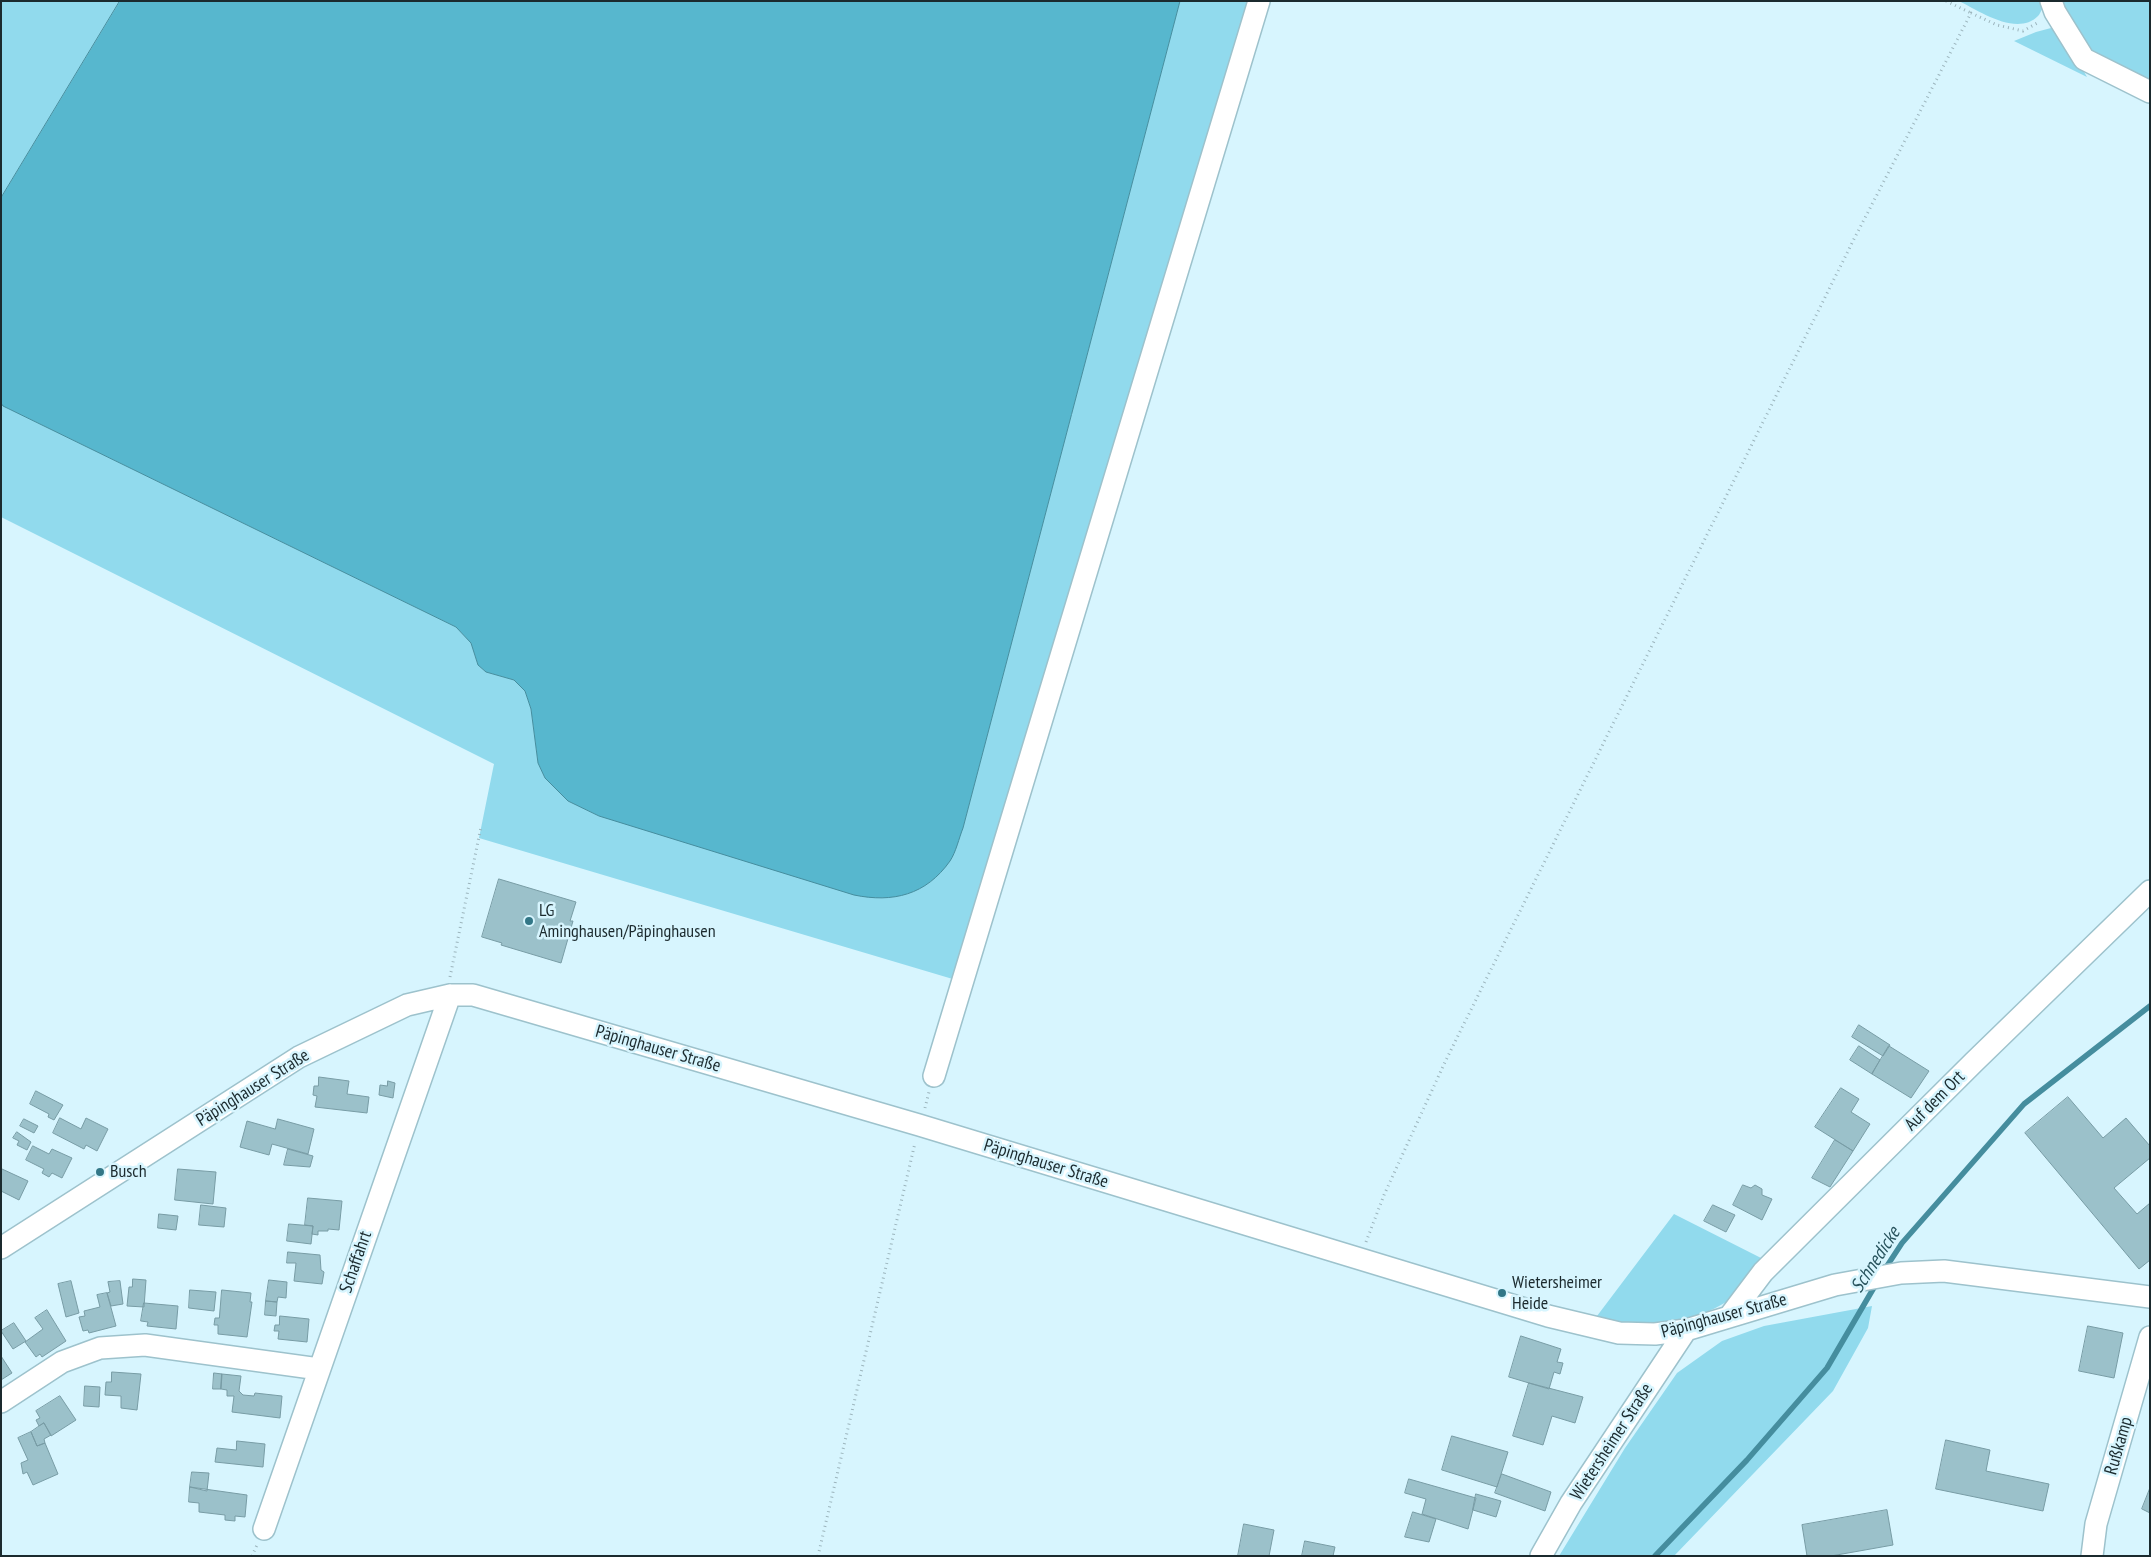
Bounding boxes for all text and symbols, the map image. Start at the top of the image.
place label: LG Aminghausen/Päpinghausen [539,900,716,942]
marker: LG Aminghausen/Päpinghausen [523,915,535,927]
street label: Päpinghauser Straße [593,1021,723,1077]
street label: Päpinghauser Straße [193,1045,313,1131]
street label: Auf dem Ort [1901,1067,1969,1135]
street label: Päpinghauser Straße [981,1135,1111,1193]
place label: Busch [110,1161,147,1183]
marker: Busch [94,1166,106,1178]
water label: Schnedicke [1846,1223,1906,1297]
street label: Schaffahrt [335,1228,377,1296]
place label: Wietersheimer Heide [1512,1272,1602,1315]
marker: Wietersheimer Heide [1496,1287,1508,1299]
street label: Päpinghauser Straße [1659,1289,1789,1343]
street label: Wietersheimer Straße [1566,1380,1658,1504]
street label: Rußkamp [2100,1415,2138,1477]

